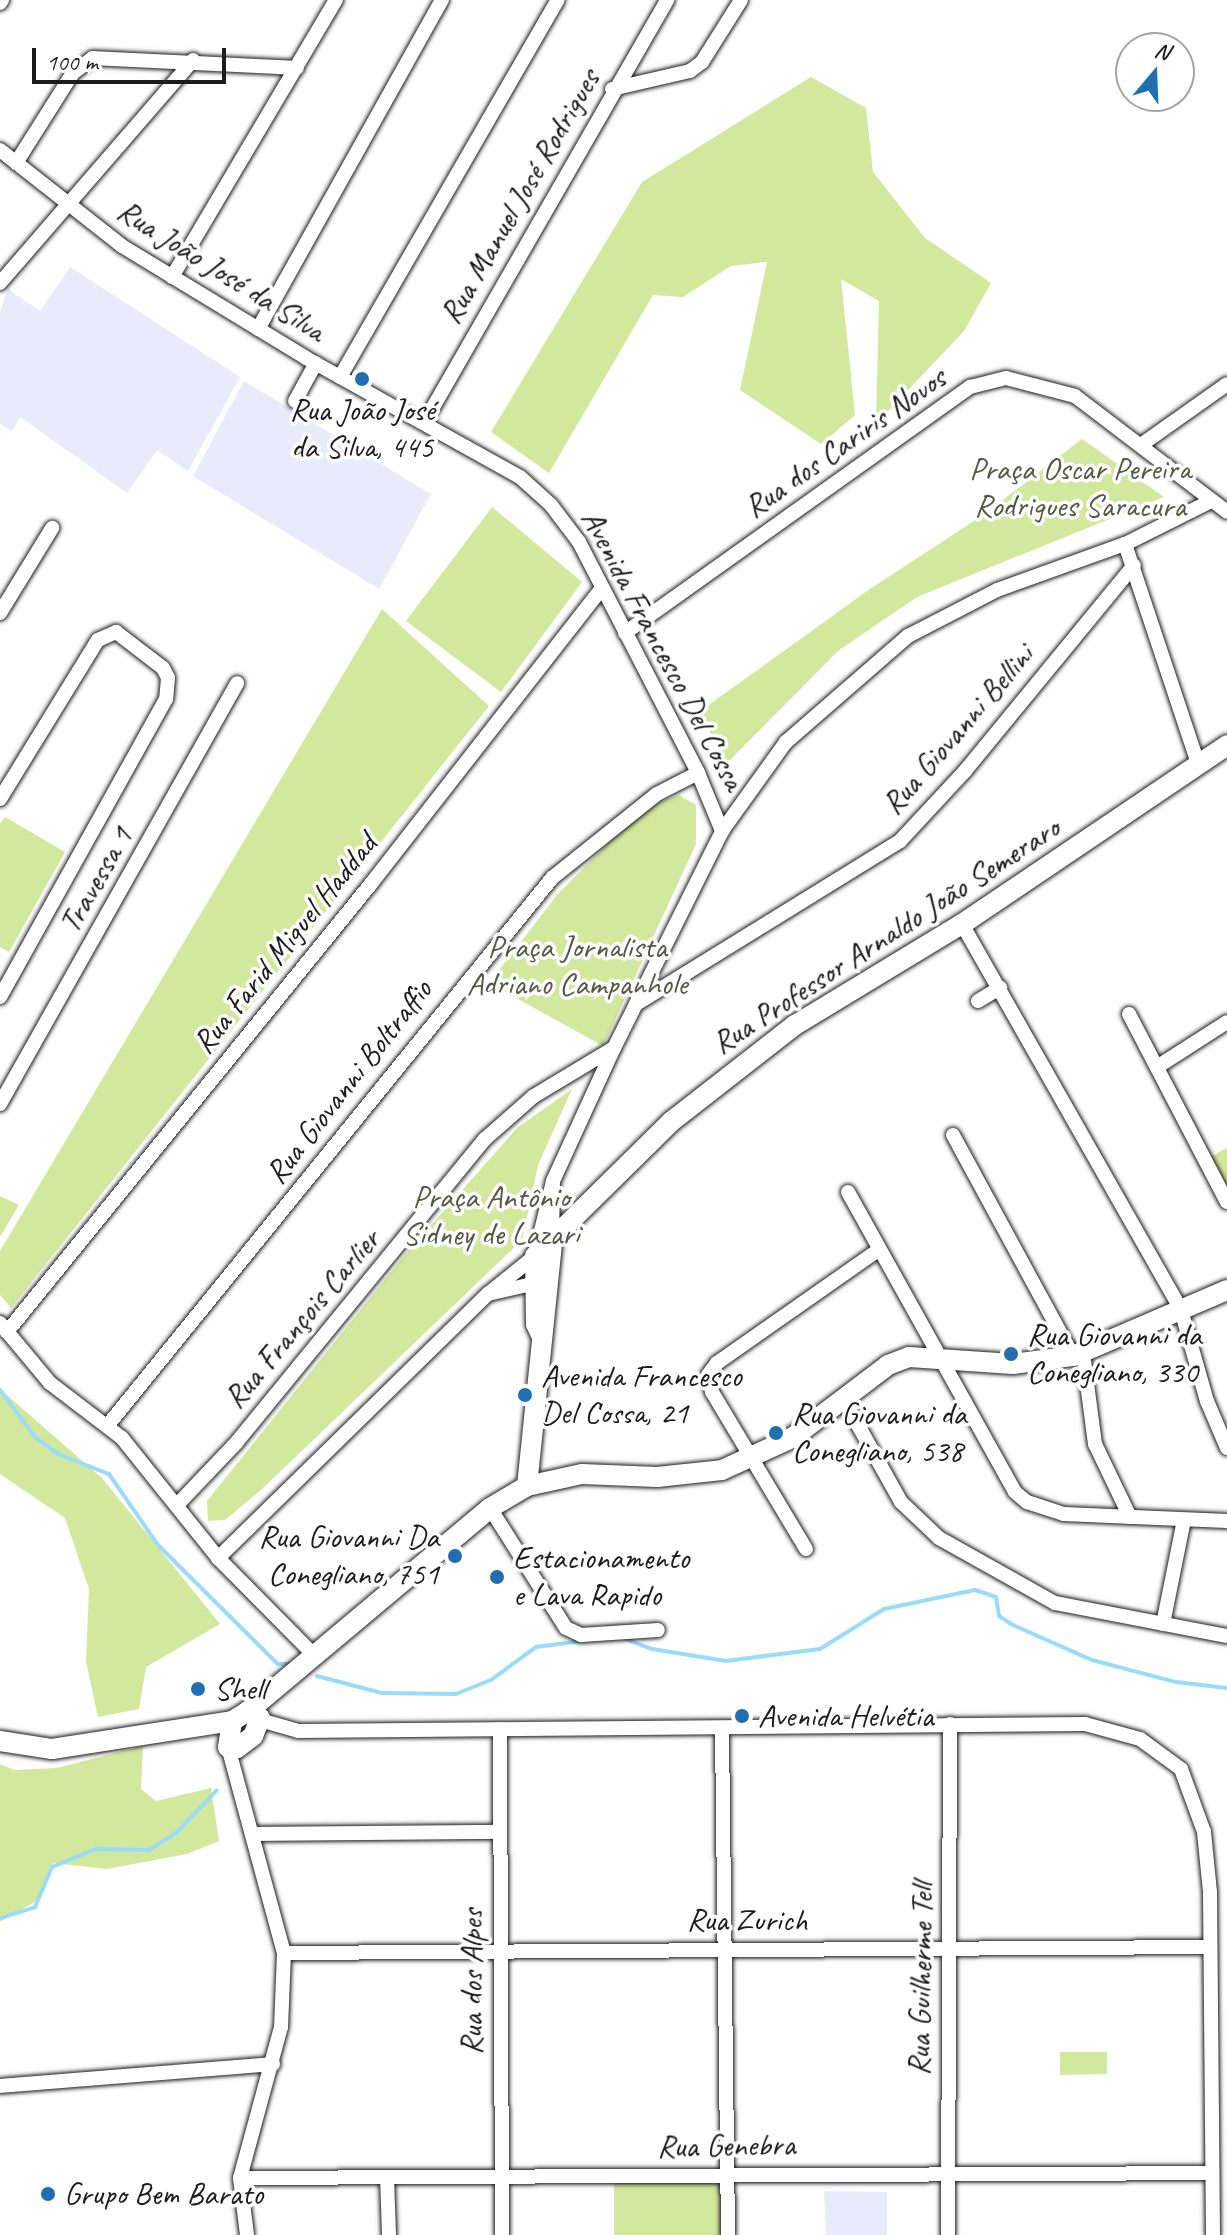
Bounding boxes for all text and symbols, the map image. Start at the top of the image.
scale bar [36,32,230,82]
north arrow [1115,32,1195,112]
text: N [1151,36,1173,67]
text: 100 m [46,47,98,77]
street label: Rua Manuel José Rodrigues [431,63,609,331]
street label: Rua João José da Silva [110,192,332,350]
street label: Rua dos Cariris Novos [737,359,953,527]
marker: Rua João José da Silva, 445 [353,370,371,388]
place label: Rua João José da Silva, 445 [290,392,434,467]
park label: Praça Oscar Pereira Rodrigues Saracura [969,451,1191,526]
street label: Avenida Francesco Del Cossa [573,503,753,797]
street label: Rua Giovanni Bellini [874,637,1042,823]
street label: Rua Professor Arnaldo João Semeraro [705,809,1067,1063]
street label: Travessa 1 [50,820,142,940]
street label: Rua Farid Miguel Haddad [184,826,386,1062]
park label: Praça Jornalista Adriano Campanhole [467,929,687,1004]
street label: Rua Giovanni Boltraffio [257,972,441,1192]
park label: Praça Antônio Sidney de Lazari [403,1179,579,1254]
street label: Rua François Carlier [215,1221,389,1417]
place label: Rua Giovanni da Conegliano, 330 [1027,1317,1202,1392]
marker: Rua Giovanni da Conegliano, 330 [1002,1345,1020,1363]
place label: Avenida Francesco Del Cossa, 21 [541,1358,741,1433]
marker: Avenida Francesco Del Cossa, 21 [516,1386,534,1404]
place label: Rua Giovanni da Conegliano, 538 [792,1396,967,1471]
marker: Rua Giovanni da Conegliano, 538 [767,1424,785,1442]
place label: Rua Giovanni Da Conegliano, 751 [258,1519,439,1594]
place label: Estacionamento e Lava Rapido [513,1540,689,1615]
marker: Rua Giovanni Da Conegliano, 751 [446,1547,464,1565]
marker: Estacionamento e Lava Rapido [488,1568,506,1586]
place label: Shell [214,1670,266,1708]
marker: Shell [189,1680,207,1698]
place label: Avenida Helvétia [758,1697,933,1735]
marker: Avenida Helvétia [733,1707,751,1725]
street label: Rua Guilherme Tell [900,1882,942,2076]
street label: Rua Zurich [687,1901,807,1939]
street label: Rua dos Alpes [453,1909,491,2055]
street label: Rua Genebra [657,2126,795,2166]
place label: Grupo Bem Barato [64,2175,264,2213]
marker: Grupo Bem Barato [39,2185,57,2203]

